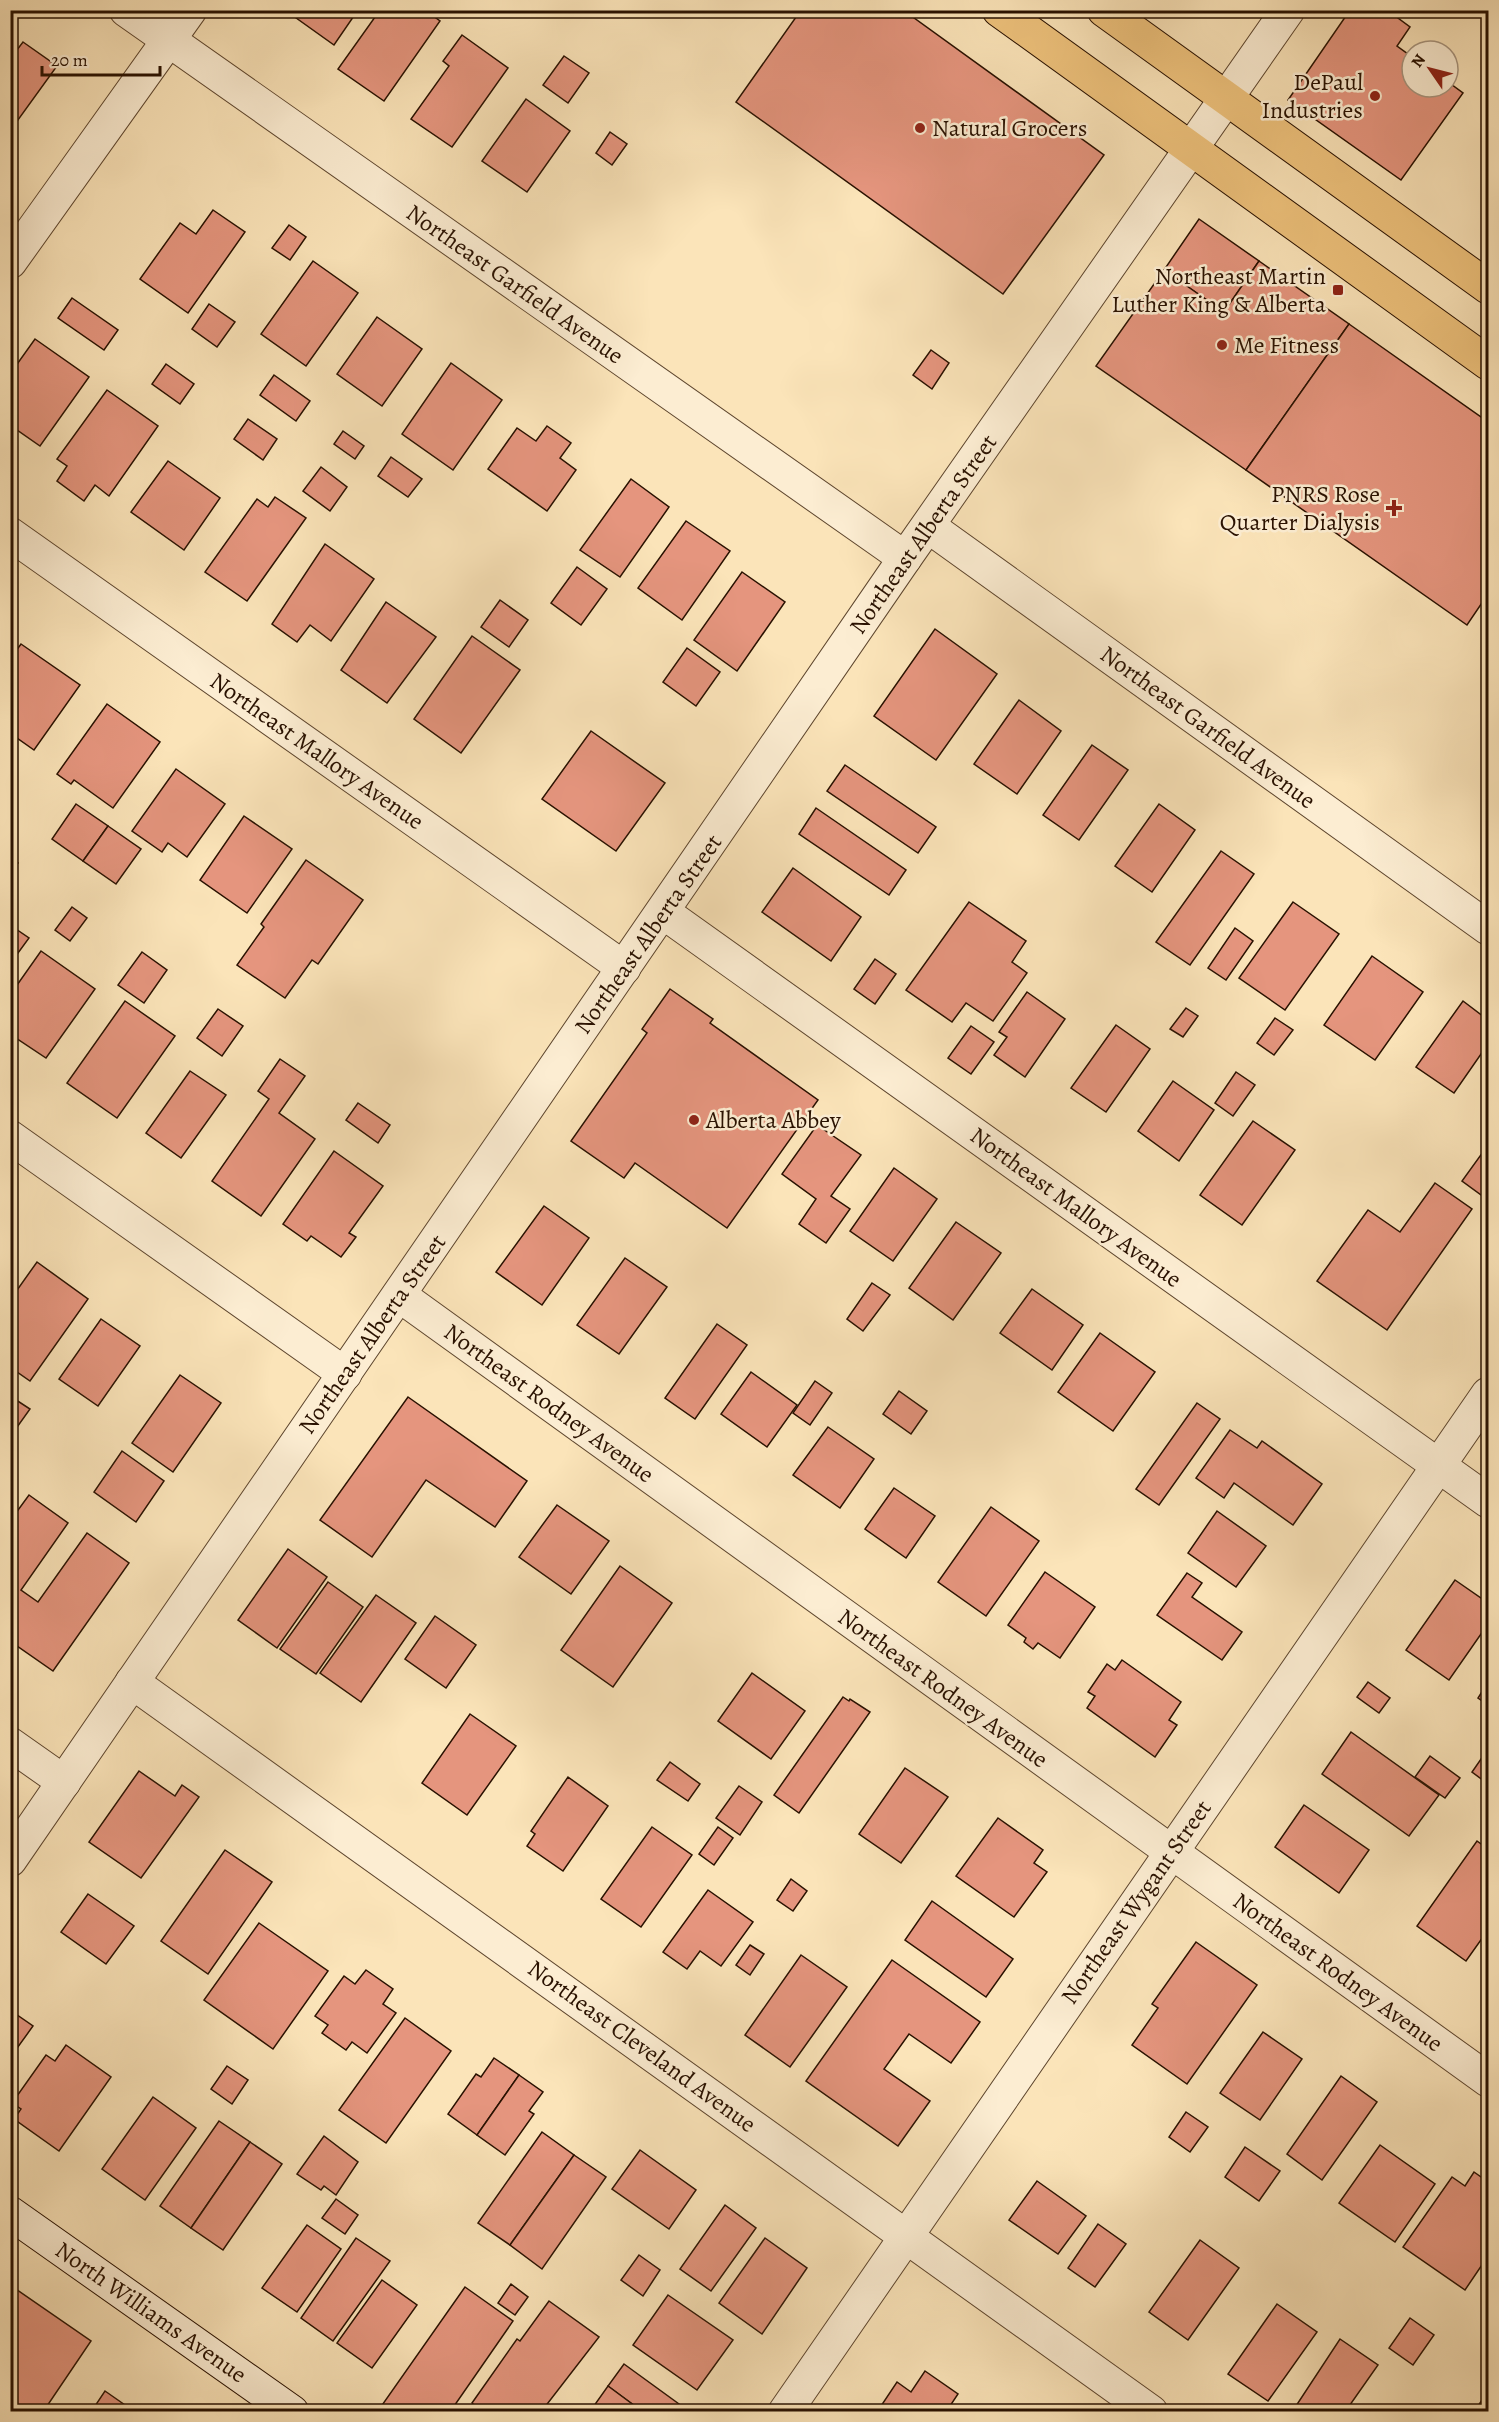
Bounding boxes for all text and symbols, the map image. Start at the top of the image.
scale bar [42,39,160,77]
north arrow [1400,39,1460,99]
text: 20 m [51,48,88,72]
text: N [1406,50,1431,72]
place label: DePaul Industries [1262,66,1363,126]
marker: DePaul Industries [1368,89,1382,103]
place label: Natural Grocers [932,112,1087,144]
marker: Natural Grocers [913,121,927,135]
street label: Northeast Garfield Avenue [400,197,630,371]
place label: Northeast Martin Luther King & Alberta [1111,260,1327,320]
marker: Northeast Martin Luther King & Alberta [1331,283,1345,297]
place label: Me Fitness [1234,329,1339,361]
marker: Me Fitness [1215,338,1229,352]
street label: Northeast Alberta Street [842,428,1004,640]
place label: PNRS Rose Quarter Dialysis [1220,478,1380,538]
marker: PNRS Rose Quarter Dialysis [1385,499,1403,517]
street label: Northeast Garfield Avenue [1094,638,1322,816]
street label: Northeast Mallory Avenue [204,665,430,837]
street label: Northeast Alberta Street [567,828,729,1040]
place label: Alberta Abbey [705,1104,841,1136]
marker: Alberta Abbey [687,1113,701,1127]
street label: Northeast Mallory Avenue [964,1119,1188,1295]
street label: Northeast Alberta Street [291,1228,453,1440]
street label: Northeast Rodney Avenue [437,1316,661,1490]
street label: Northeast Rodney Avenue [831,1601,1055,1775]
street label: Northeast Wygant Street [1053,1793,1219,2011]
street label: Northeast Rodney Avenue [1226,1885,1450,2059]
street label: Northeast Cleveland Avenue [521,1952,763,2140]
street label: North Williams Avenue [49,2234,253,2390]

